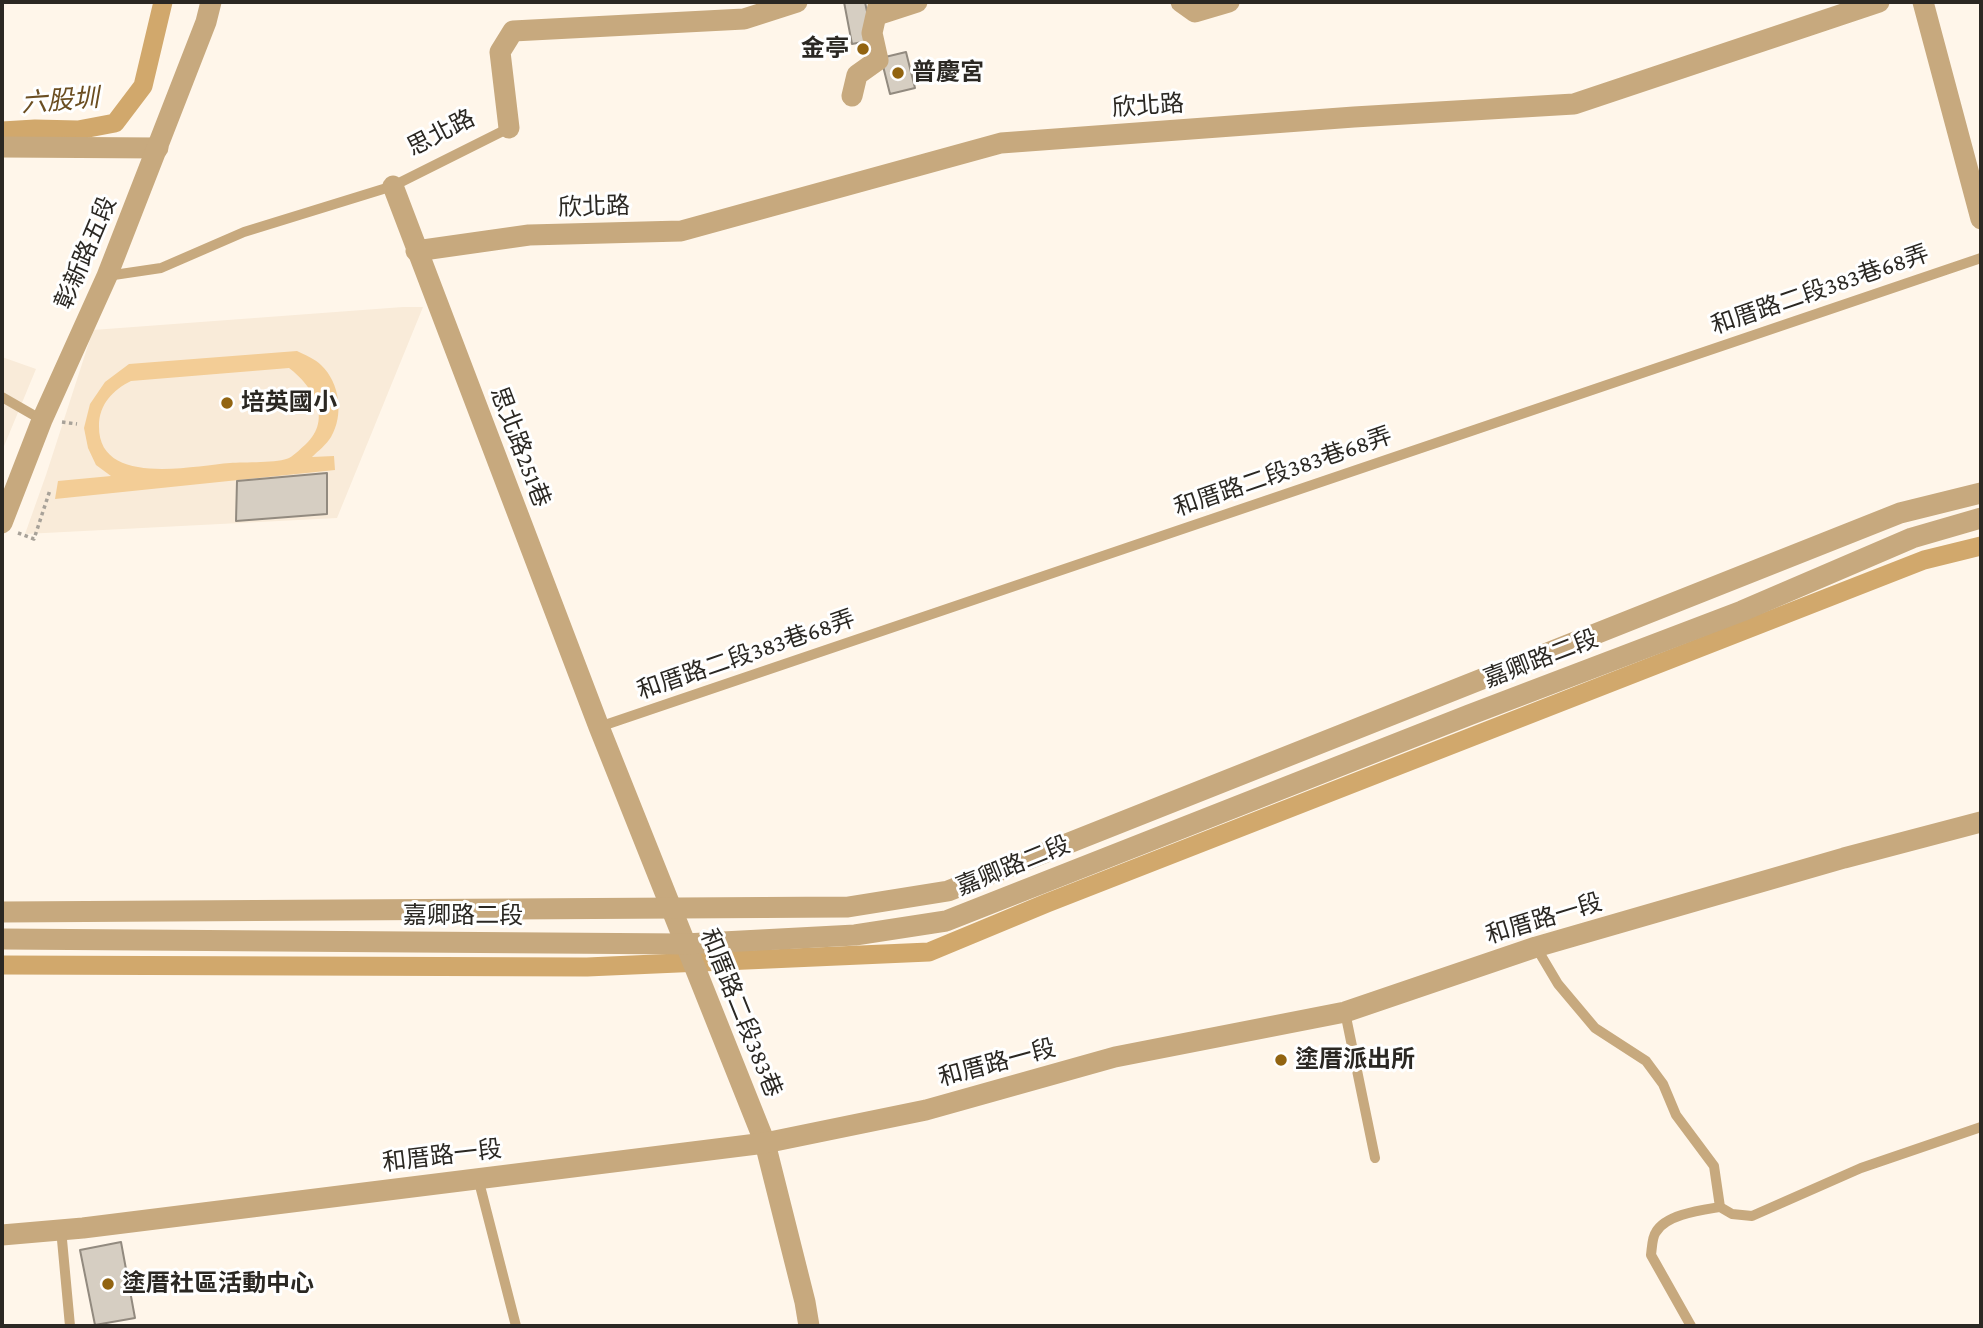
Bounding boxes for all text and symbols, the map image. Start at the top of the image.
place label: 金亭 [801,35,849,63]
marker: 金亭 [855,41,871,57]
place label: 普慶宮 [912,59,984,87]
marker: 普慶宮 [890,65,906,81]
water label: 六股圳 [20,83,100,119]
street label: 欣北路 [1111,89,1185,123]
street label: 思北路 [402,104,480,162]
street label: 欣北路 [558,191,630,223]
street label: 彰新路五段 [49,192,123,314]
street label: 和厝路二段383巷68弄 [1707,239,1933,341]
street label: 思北路251巷 [484,383,556,511]
place label: 培英國小 [241,389,337,417]
marker: 培英國小 [219,395,235,411]
street label: 和厝路二段383巷68弄 [1170,421,1396,523]
street label: 和厝路二段383巷68弄 [633,604,859,706]
street label: 嘉卿路二段 [1480,624,1602,694]
street label: 嘉卿路二段 [952,830,1074,902]
street label: 和厝路一段 [1482,888,1606,950]
street label: 嘉卿路二段 [403,902,523,930]
street label: 和厝路二段383巷 [694,925,788,1101]
street label: 和厝路一段 [935,1034,1059,1092]
place label: 塗厝派出所 [1295,1046,1415,1074]
marker: 塗厝派出所 [1273,1052,1289,1068]
street label: 和厝路一段 [381,1134,503,1178]
place label: 塗厝社區活動中心 [122,1270,314,1298]
marker: 塗厝社區活動中心 [100,1276,116,1292]

